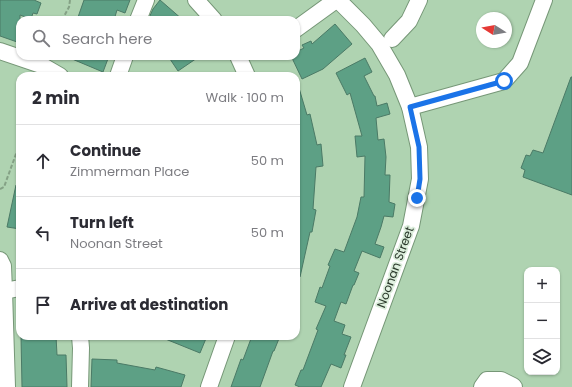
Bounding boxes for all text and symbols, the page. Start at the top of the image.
north arrow [476,12,512,48]
search box [16,16,300,60]
icon: search [30,27,52,49]
text: Search here [62,28,152,49]
route start [495,72,513,90]
text: 2 min [32,86,80,110]
text: Walk · 100 m [206,88,284,107]
text: Continue [70,140,141,161]
icon: ahead [32,150,54,172]
text: 50 m [251,151,284,170]
text: Zimmerman Place [70,162,189,181]
route end [408,189,426,207]
text: Turn left [70,212,134,233]
icon: left [32,222,54,244]
text: 50 m [251,223,284,242]
street label: Noonan Street [372,224,418,310]
text: Noonan Street [70,234,163,253]
map controls [524,267,560,375]
button: + [524,267,560,303]
icon: arrive [32,294,54,316]
text: Arrive at destination [70,294,228,315]
button: − [524,303,560,339]
button: layers [524,339,560,375]

